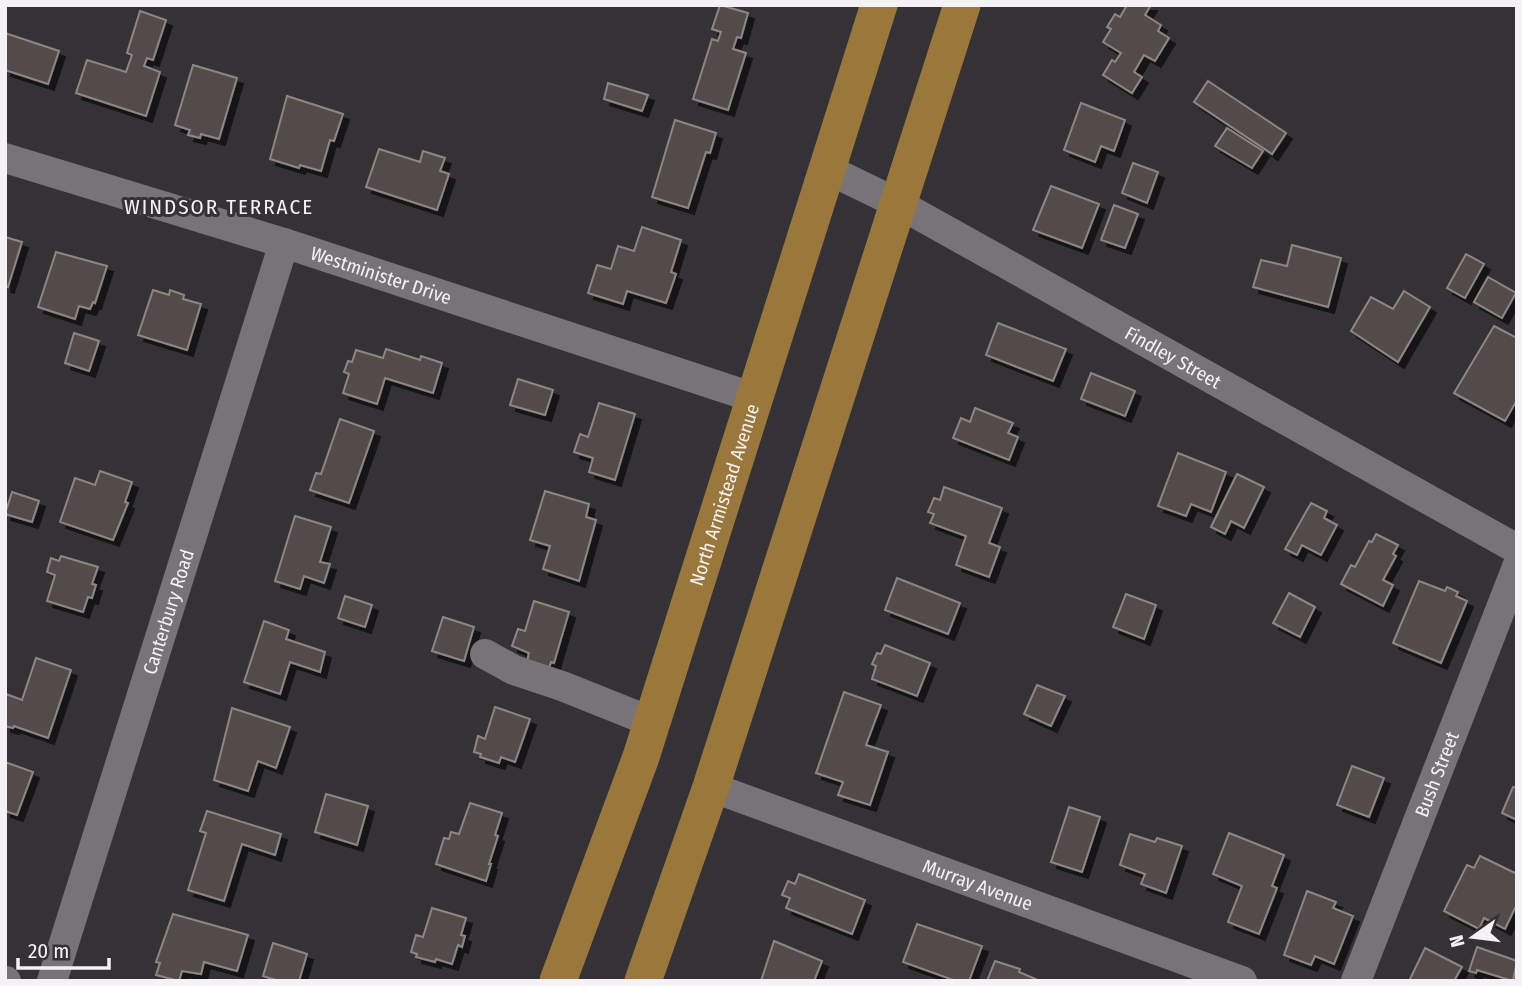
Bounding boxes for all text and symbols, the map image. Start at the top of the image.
district label: WINDSOR TERRACE [124,194,314,220]
street label: Westminister Drive [308,241,455,309]
street label: Findley Street [1121,321,1226,394]
street label: North Armistead Avenue [684,401,764,588]
street label: Canterbury Road [138,546,198,677]
street label: Bush Street [1409,727,1464,820]
street label: Murray Avenue [920,854,1036,915]
north arrow [1438,902,1508,972]
scale bar [18,926,108,970]
text: N [1444,933,1470,949]
text: 20 m [28,938,69,964]

